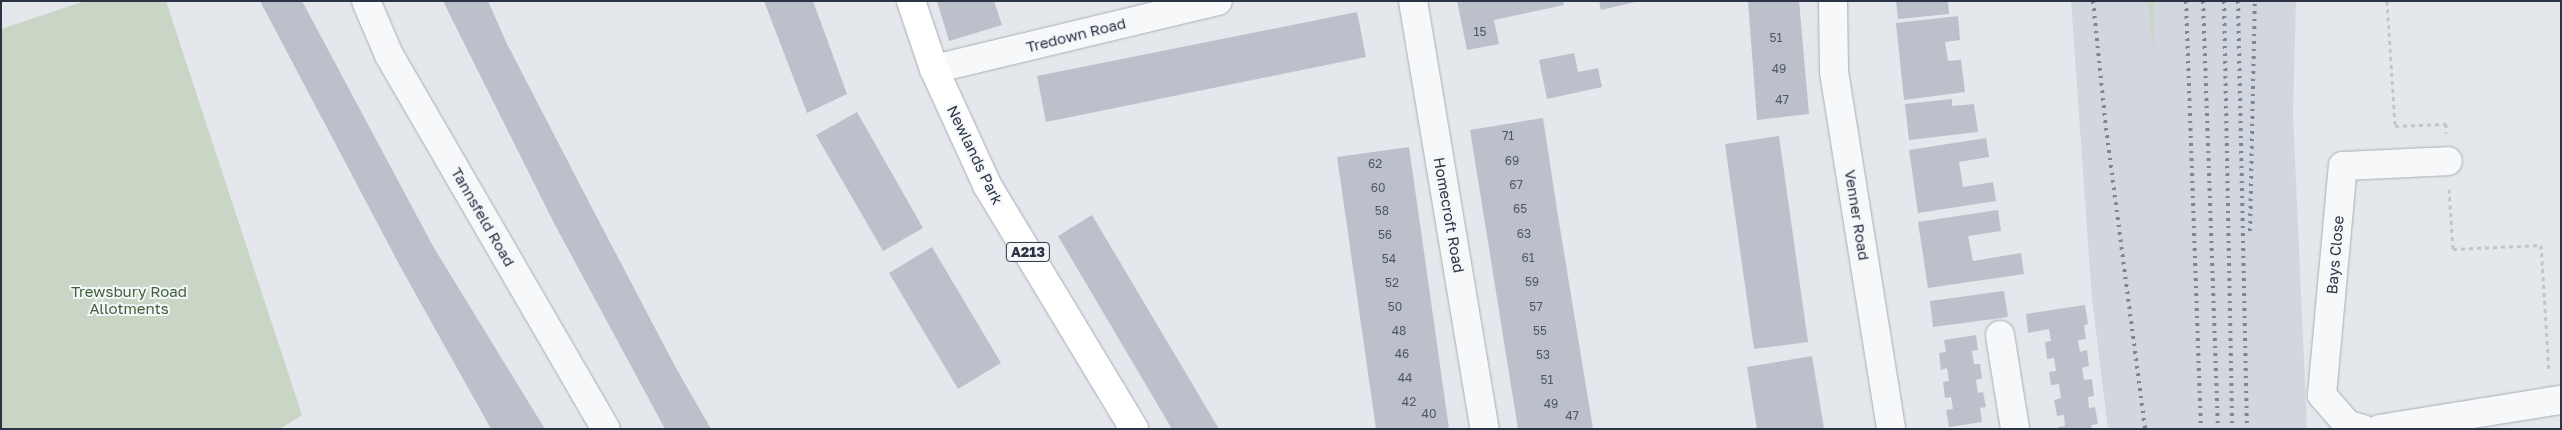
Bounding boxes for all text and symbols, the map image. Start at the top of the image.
street label: Tredown Road [1024,14,1128,56]
house number: 15 [1474,25,1486,39]
house number: 51 [1770,31,1782,45]
house number: 49 [1772,62,1786,76]
house number: 47 [1775,93,1789,107]
street label: Newlands Park [943,103,1007,207]
house number: 71 [1502,129,1514,143]
house number: 69 [1505,154,1519,168]
street label: Homecroft Road [1430,156,1468,274]
house number: 62 [1368,157,1382,171]
street label: Tannsfeld Road [447,164,519,270]
street label: Venner Road [1841,168,1873,262]
house number: 67 [1509,178,1523,192]
house number: 60 [1371,181,1385,195]
house number: 65 [1513,202,1527,216]
house number: 58 [1375,204,1389,218]
street label: Bays Close [2323,215,2347,295]
house number: 63 [1517,227,1531,241]
house number: 56 [1378,228,1392,242]
road number: A213 [1006,240,1050,264]
house number: 61 [1521,251,1535,265]
house number: 54 [1382,252,1396,266]
house number: 59 [1525,275,1539,289]
house number: 52 [1385,276,1399,290]
park label: Trewsbury Road Allotments [71,282,187,317]
house number: 50 [1388,300,1402,314]
house number: 57 [1529,300,1543,314]
house number: 48 [1392,324,1406,338]
house number: 55 [1533,324,1547,338]
house number: 46 [1395,347,1409,361]
house number: 53 [1536,348,1550,362]
house number: 44 [1398,371,1412,385]
house number: 51 [1541,373,1553,387]
house number: 42 [1402,395,1416,409]
house number: 49 [1544,397,1558,411]
house number: 40 [1422,407,1436,421]
house number: 47 [1565,409,1579,423]

